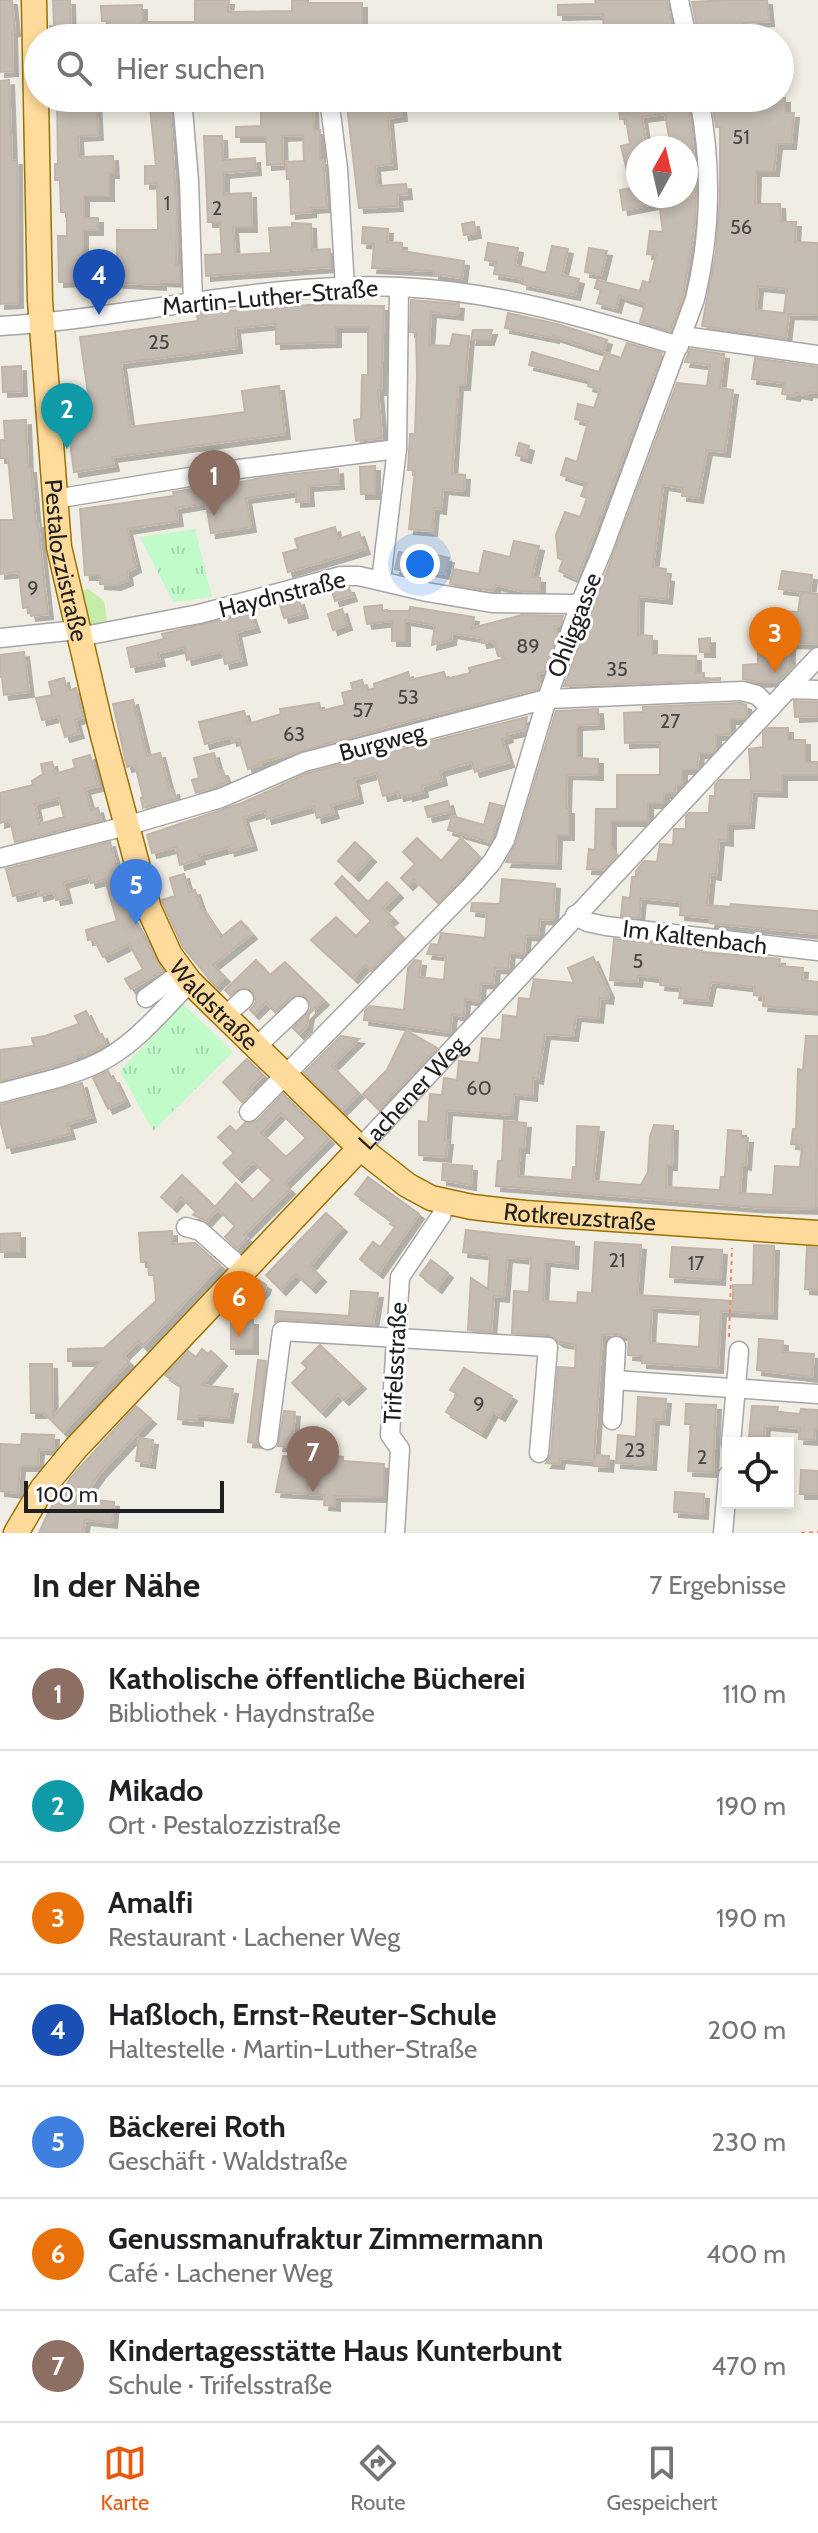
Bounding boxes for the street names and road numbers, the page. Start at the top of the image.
street label: Martin-Luther-Straße [161,273,379,321]
street label: Pestalozzistraße [39,478,95,644]
street label: Haydnstraße [216,564,348,624]
street label: Ohliggasse [541,569,607,681]
street label: Burgweg [336,716,429,767]
street label: Im Kaltenbach [621,914,769,960]
street label: Waldstraße [164,954,265,1056]
street label: Lachener Weg [352,1029,472,1155]
street label: Rotkreuzstraße [502,1196,657,1236]
street label: Trifelsstraße [377,1301,413,1425]

